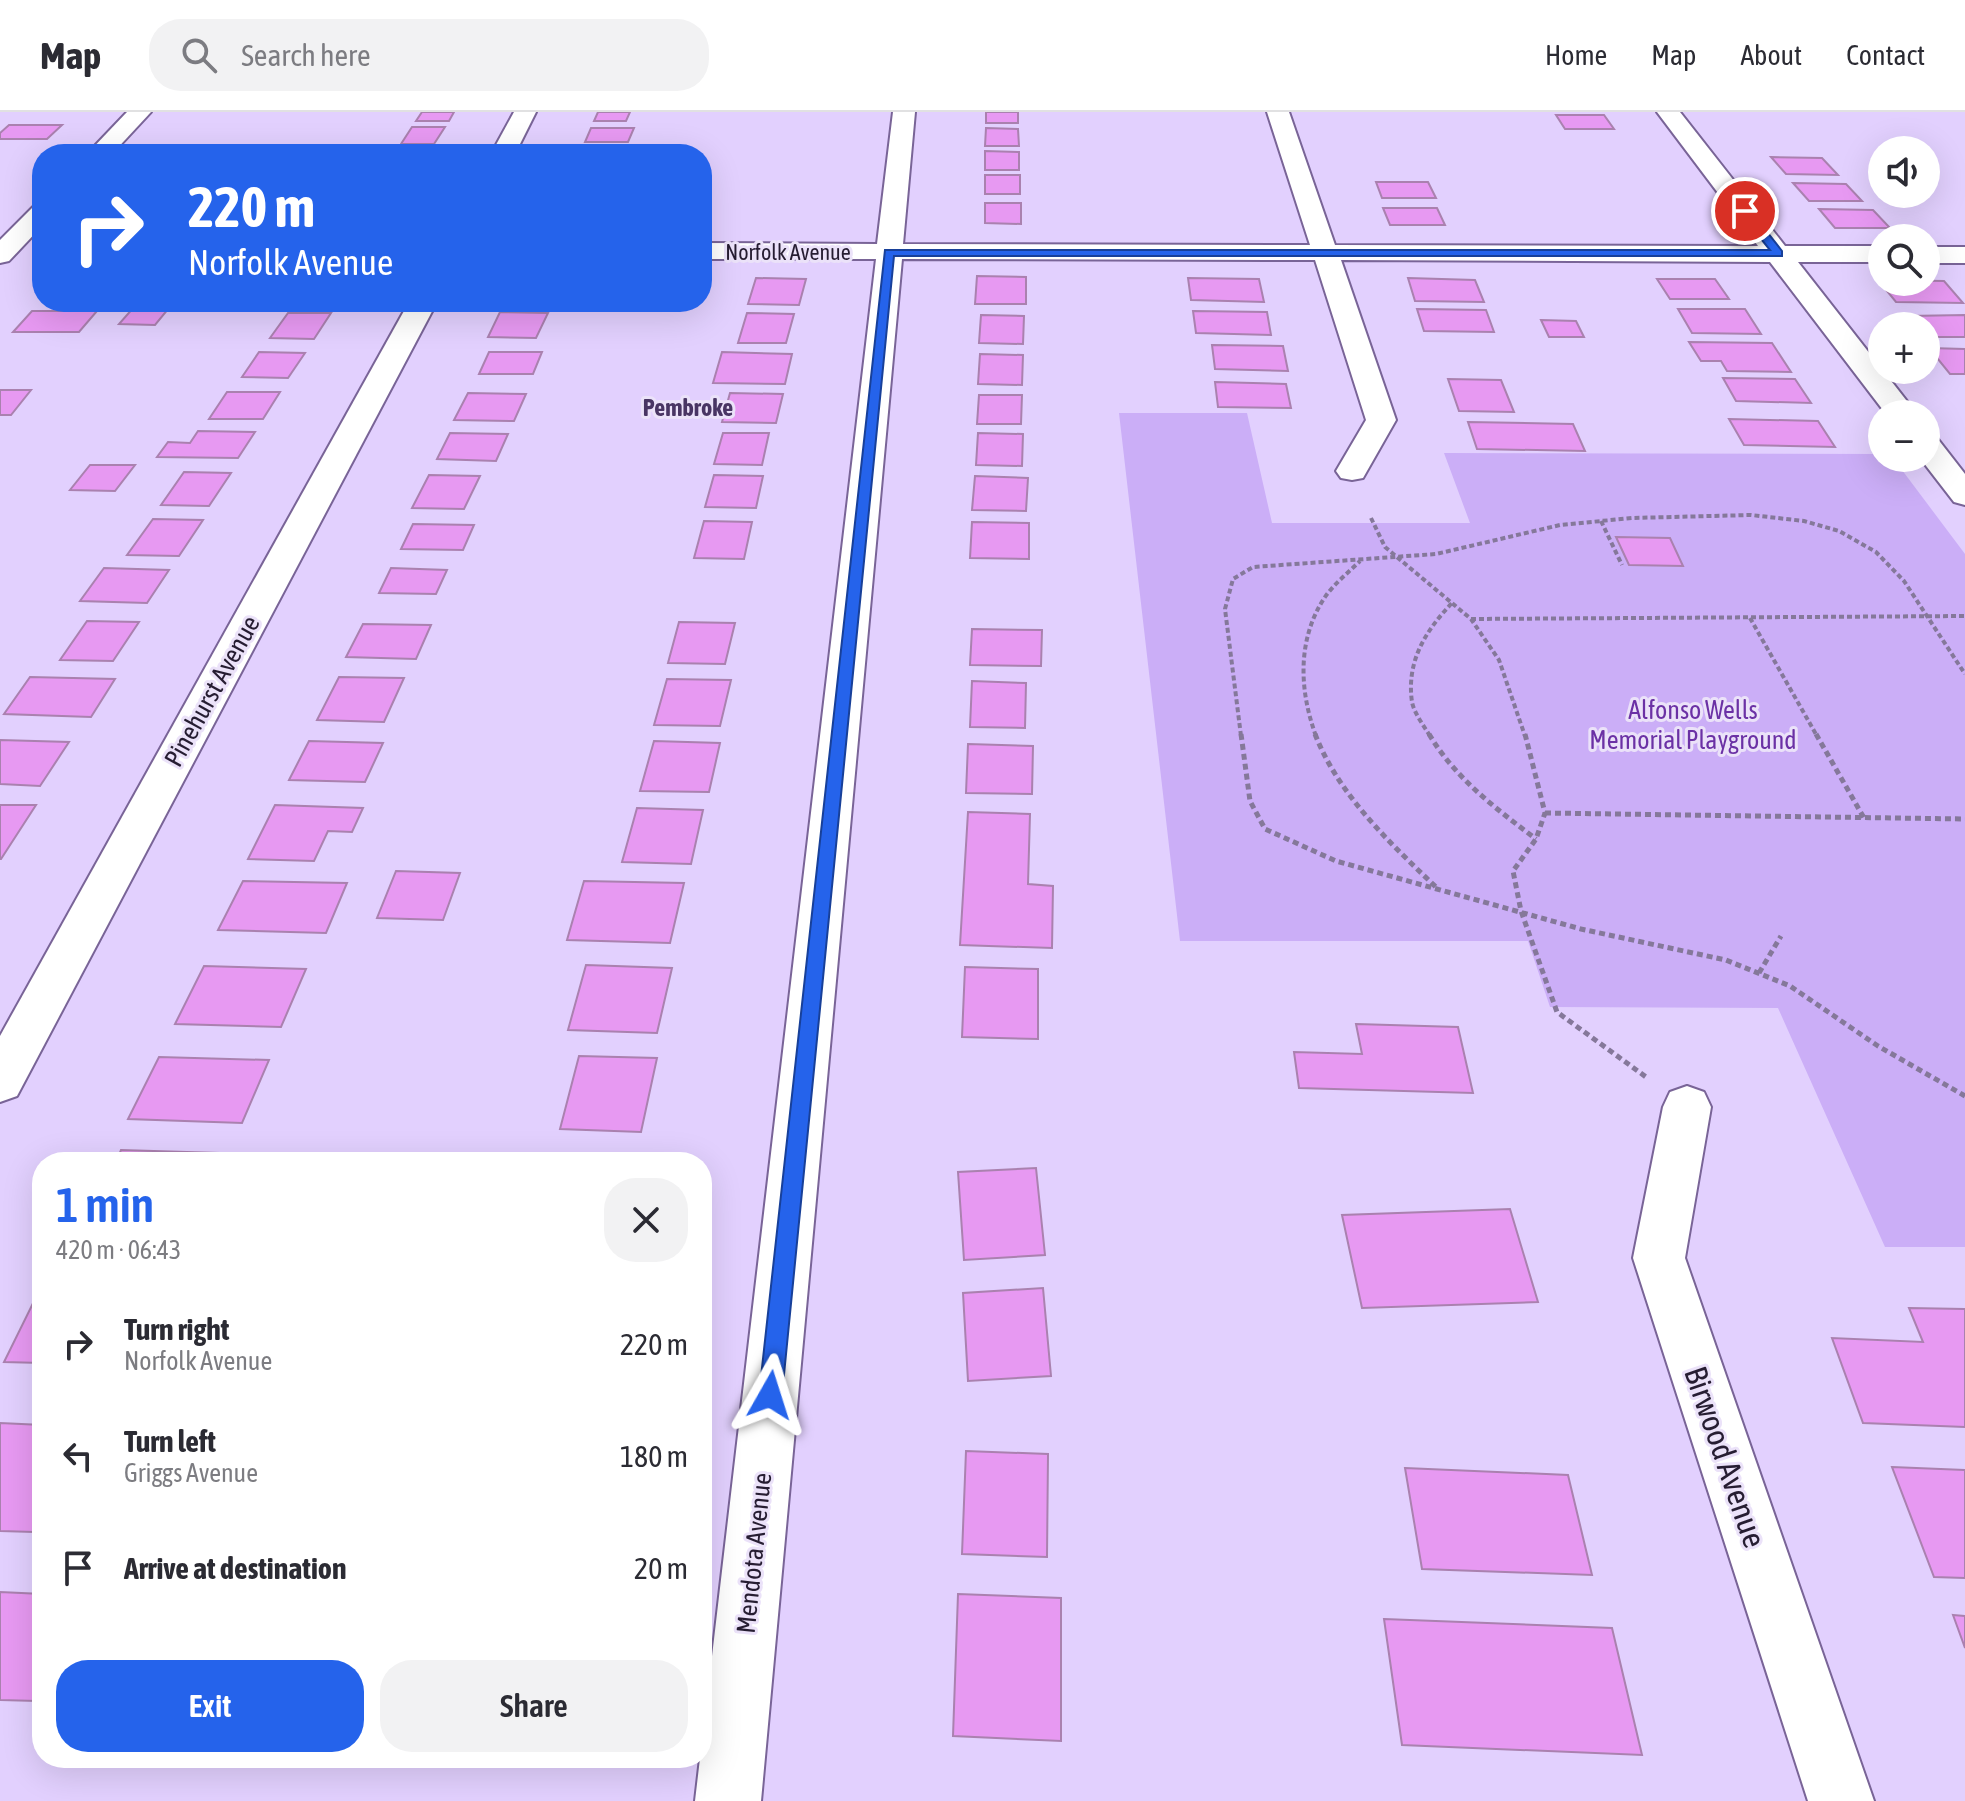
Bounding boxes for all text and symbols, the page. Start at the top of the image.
search box [149,19,709,91]
icon: search [177,33,221,77]
text: Map [40,34,101,77]
text: Search here [241,38,371,72]
text: Home [1545,39,1607,71]
text: Map [1651,39,1696,71]
text: About [1740,39,1802,71]
text: Contact [1846,39,1925,71]
map controls [1868,136,1940,472]
button: sound [1868,136,1940,208]
text: 220 m [188,175,315,239]
icon: right [56,176,160,280]
pin [1711,177,1779,245]
icon: arrive [1723,189,1767,233]
button: search [1868,224,1940,296]
street label: Norfolk Avenue [725,239,851,265]
text: Norfolk Avenue [188,241,393,283]
button: + [1868,312,1940,384]
district label: Pembroke [643,394,733,421]
button: − [1868,400,1940,472]
street label: Pinehurst Avenue [158,610,266,772]
park label: Alfonso Wells Memorial Playground [1589,695,1797,755]
text: 1 min [56,1177,154,1232]
button: close [604,1178,688,1262]
text: 420 m · 06:43 [56,1235,181,1265]
text: Turn right [124,1312,230,1346]
icon: right [56,1322,100,1366]
text: 220 m [620,1327,688,1361]
text: Norfolk Avenue [124,1346,272,1376]
position arrow [728,1353,812,1437]
street label: Birwood Avenue [1677,1361,1774,1552]
text: Turn left [124,1424,216,1458]
icon: left [56,1434,100,1478]
text: 180 m [620,1439,688,1473]
text: Griggs Avenue [124,1458,258,1488]
street label: Mendota Avenue [731,1471,777,1635]
icon: arrive [56,1546,100,1590]
text: Arrive at destination [124,1551,346,1585]
text: 20 m [634,1551,688,1585]
button: Exit [56,1660,364,1752]
button: Share [380,1660,688,1752]

